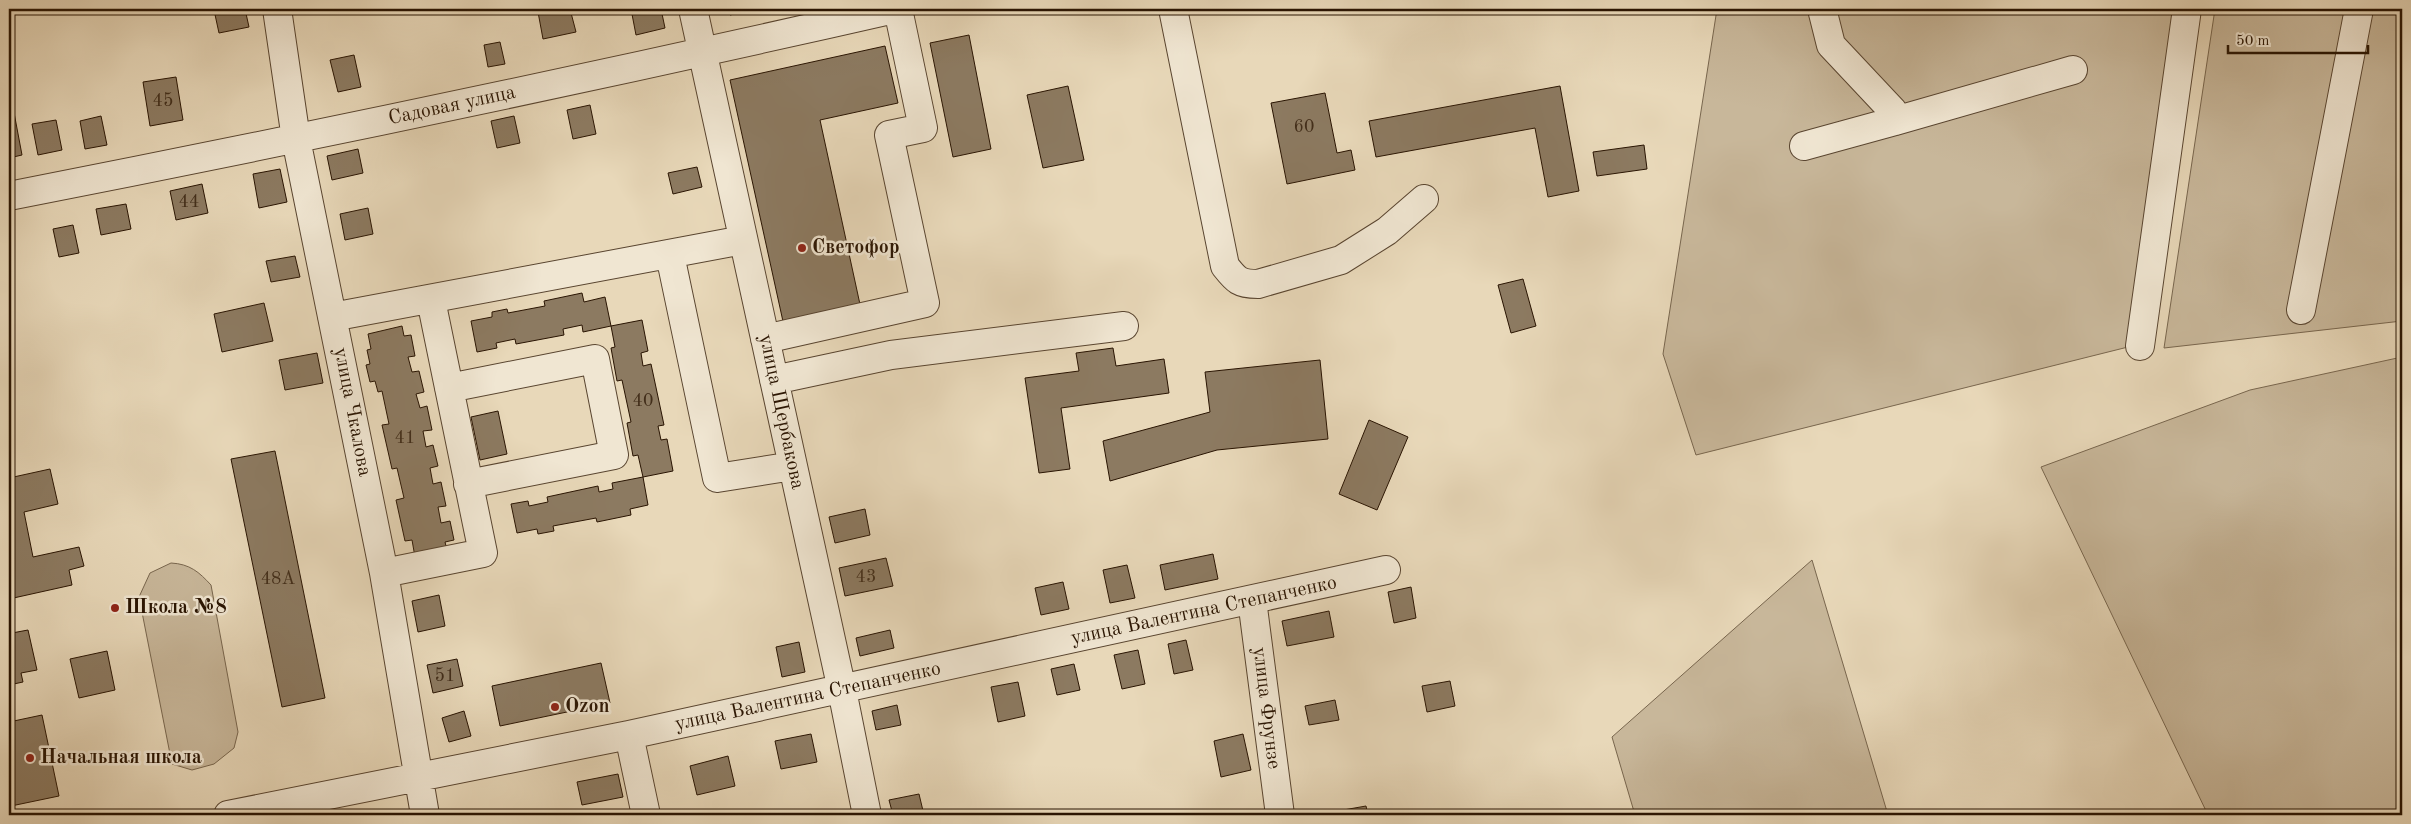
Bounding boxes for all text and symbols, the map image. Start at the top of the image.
scale bar [2228,22,2368,54]
text: 50 m [2236,34,2270,49]
street label: Садовая улица [387,83,518,129]
house number: 45 [153,92,173,110]
house number: 60 [1294,118,1314,136]
house number: 44 [179,193,199,211]
place label: Светофор [812,238,900,258]
marker: Светофор [796,242,808,254]
street label: улица Щербакова [755,333,807,491]
street label: улица Чкалова [330,346,374,478]
house number: 40 [633,392,653,410]
house number: 41 [395,429,415,447]
house number: 43 [856,568,876,586]
house number: 48А [261,570,296,588]
street label: улица Валентина Степанченко [1069,573,1339,649]
place label: Школа №8 [125,598,227,618]
marker: Школа №8 [109,602,121,614]
street label: улица Фрунзе [1249,646,1283,770]
street label: улица Валентина Степанченко [673,659,943,735]
house number: 51 [435,667,455,685]
place label: Ozon [565,697,610,717]
marker: Ozon [549,701,561,713]
place label: Начальная школа [40,748,202,768]
marker: Начальная школа [24,752,36,764]

